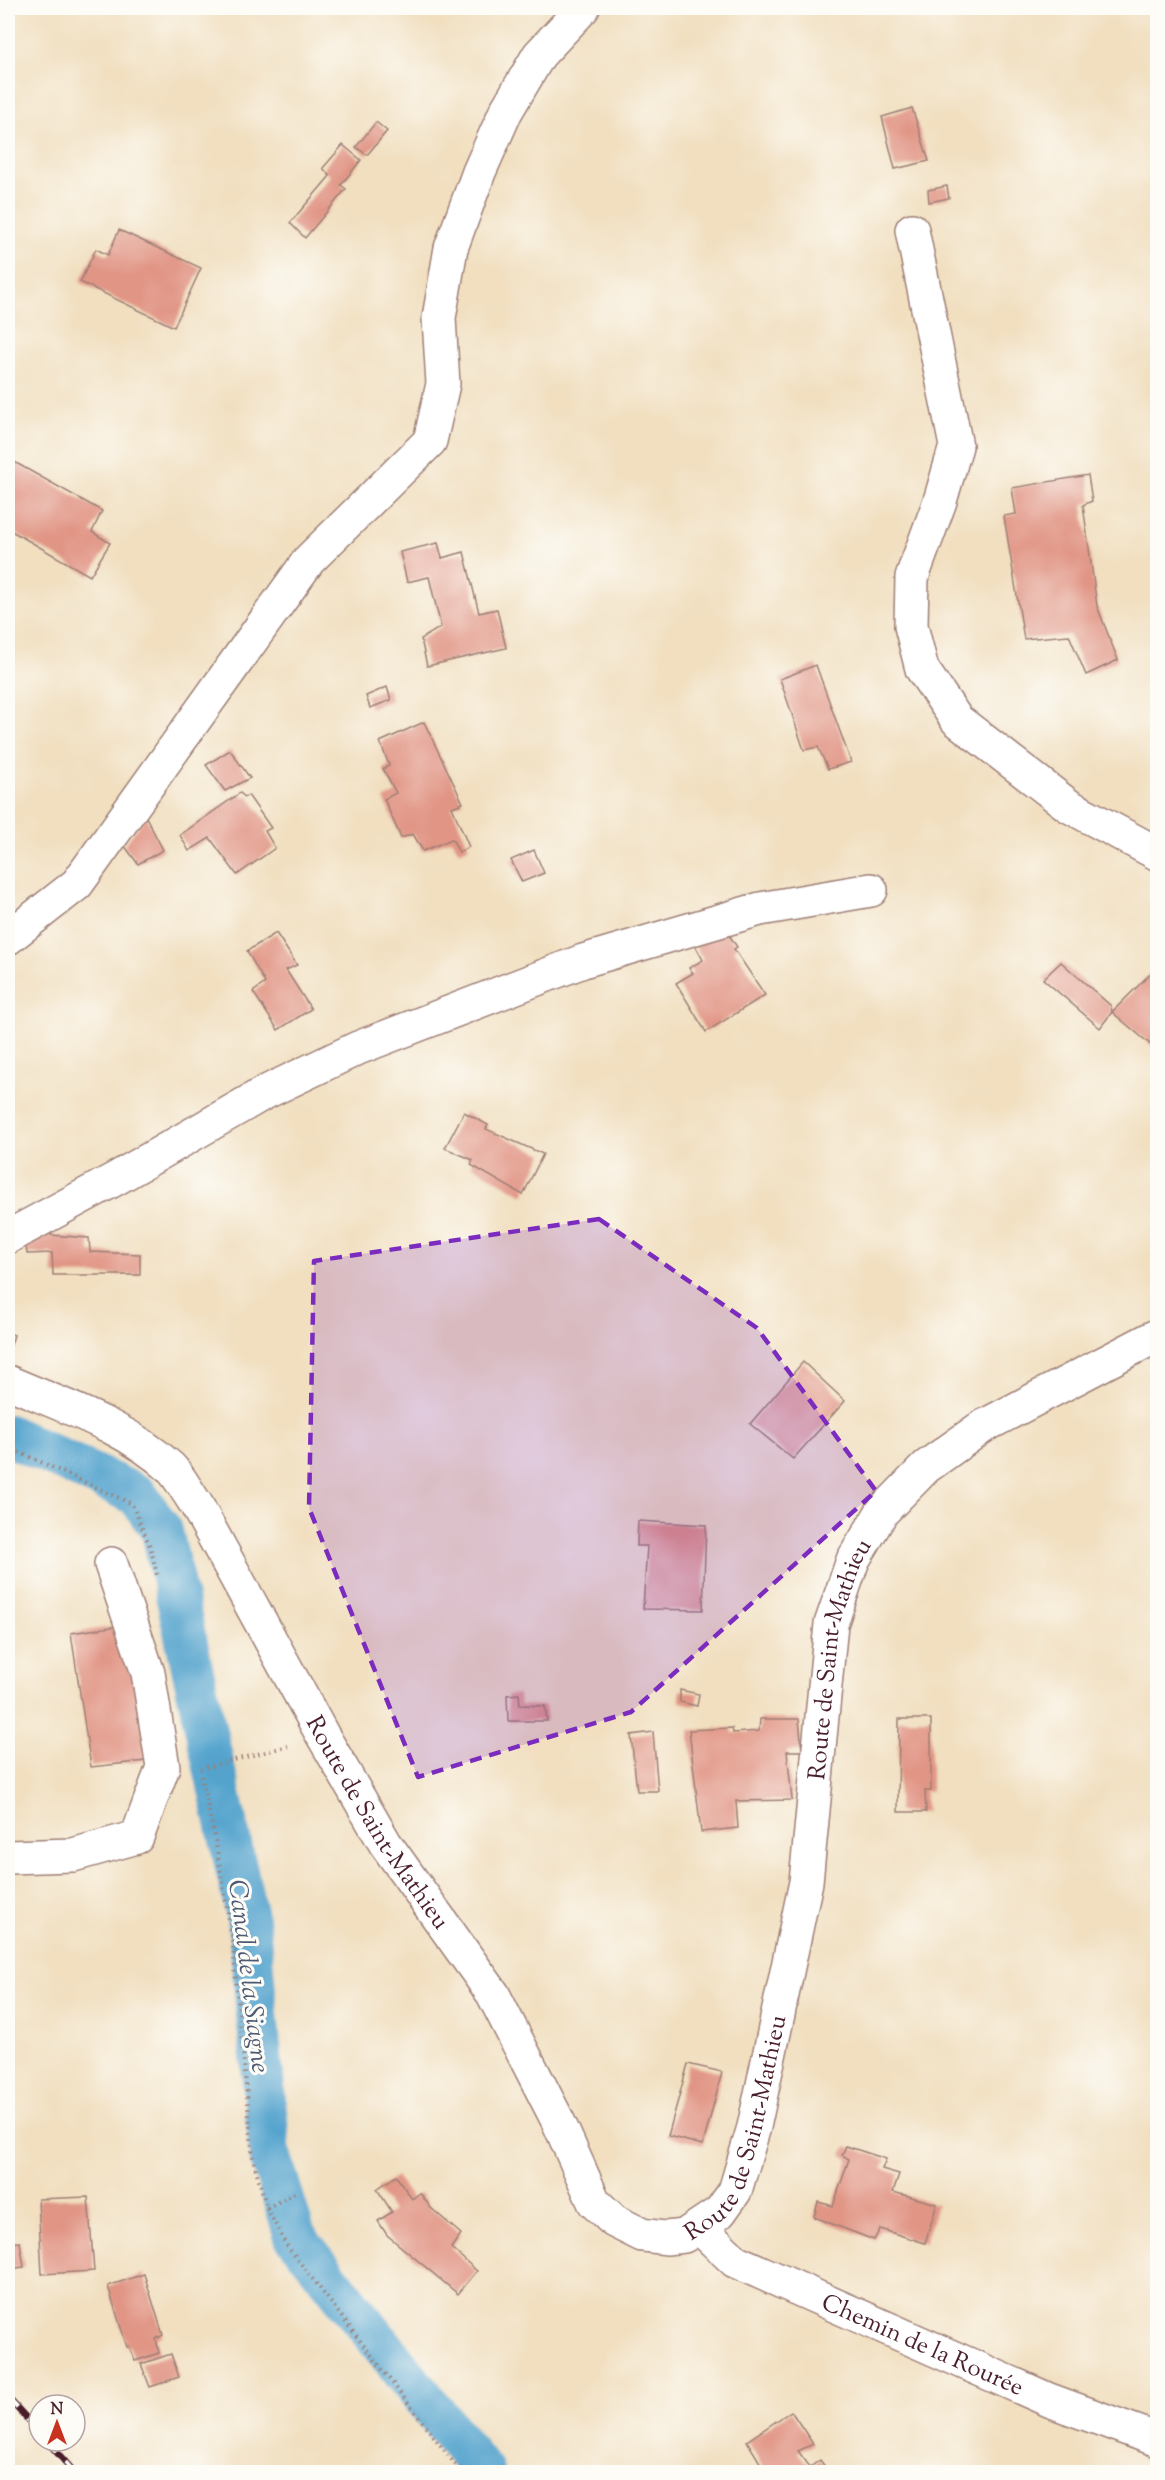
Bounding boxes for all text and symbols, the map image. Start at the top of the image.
street label: Route de Saint-Mathieu [801,1533,881,1781]
street label: Route de Saint-Mathieu [296,1710,457,1937]
water label: Canal de la Siagne [217,1878,278,2075]
street label: Route de Saint-Mathieu [678,2012,796,2250]
street label: Chemin de la Rourée [816,2286,1029,2406]
north arrow [27,2393,87,2453]
text: N [51,2399,64,2422]

